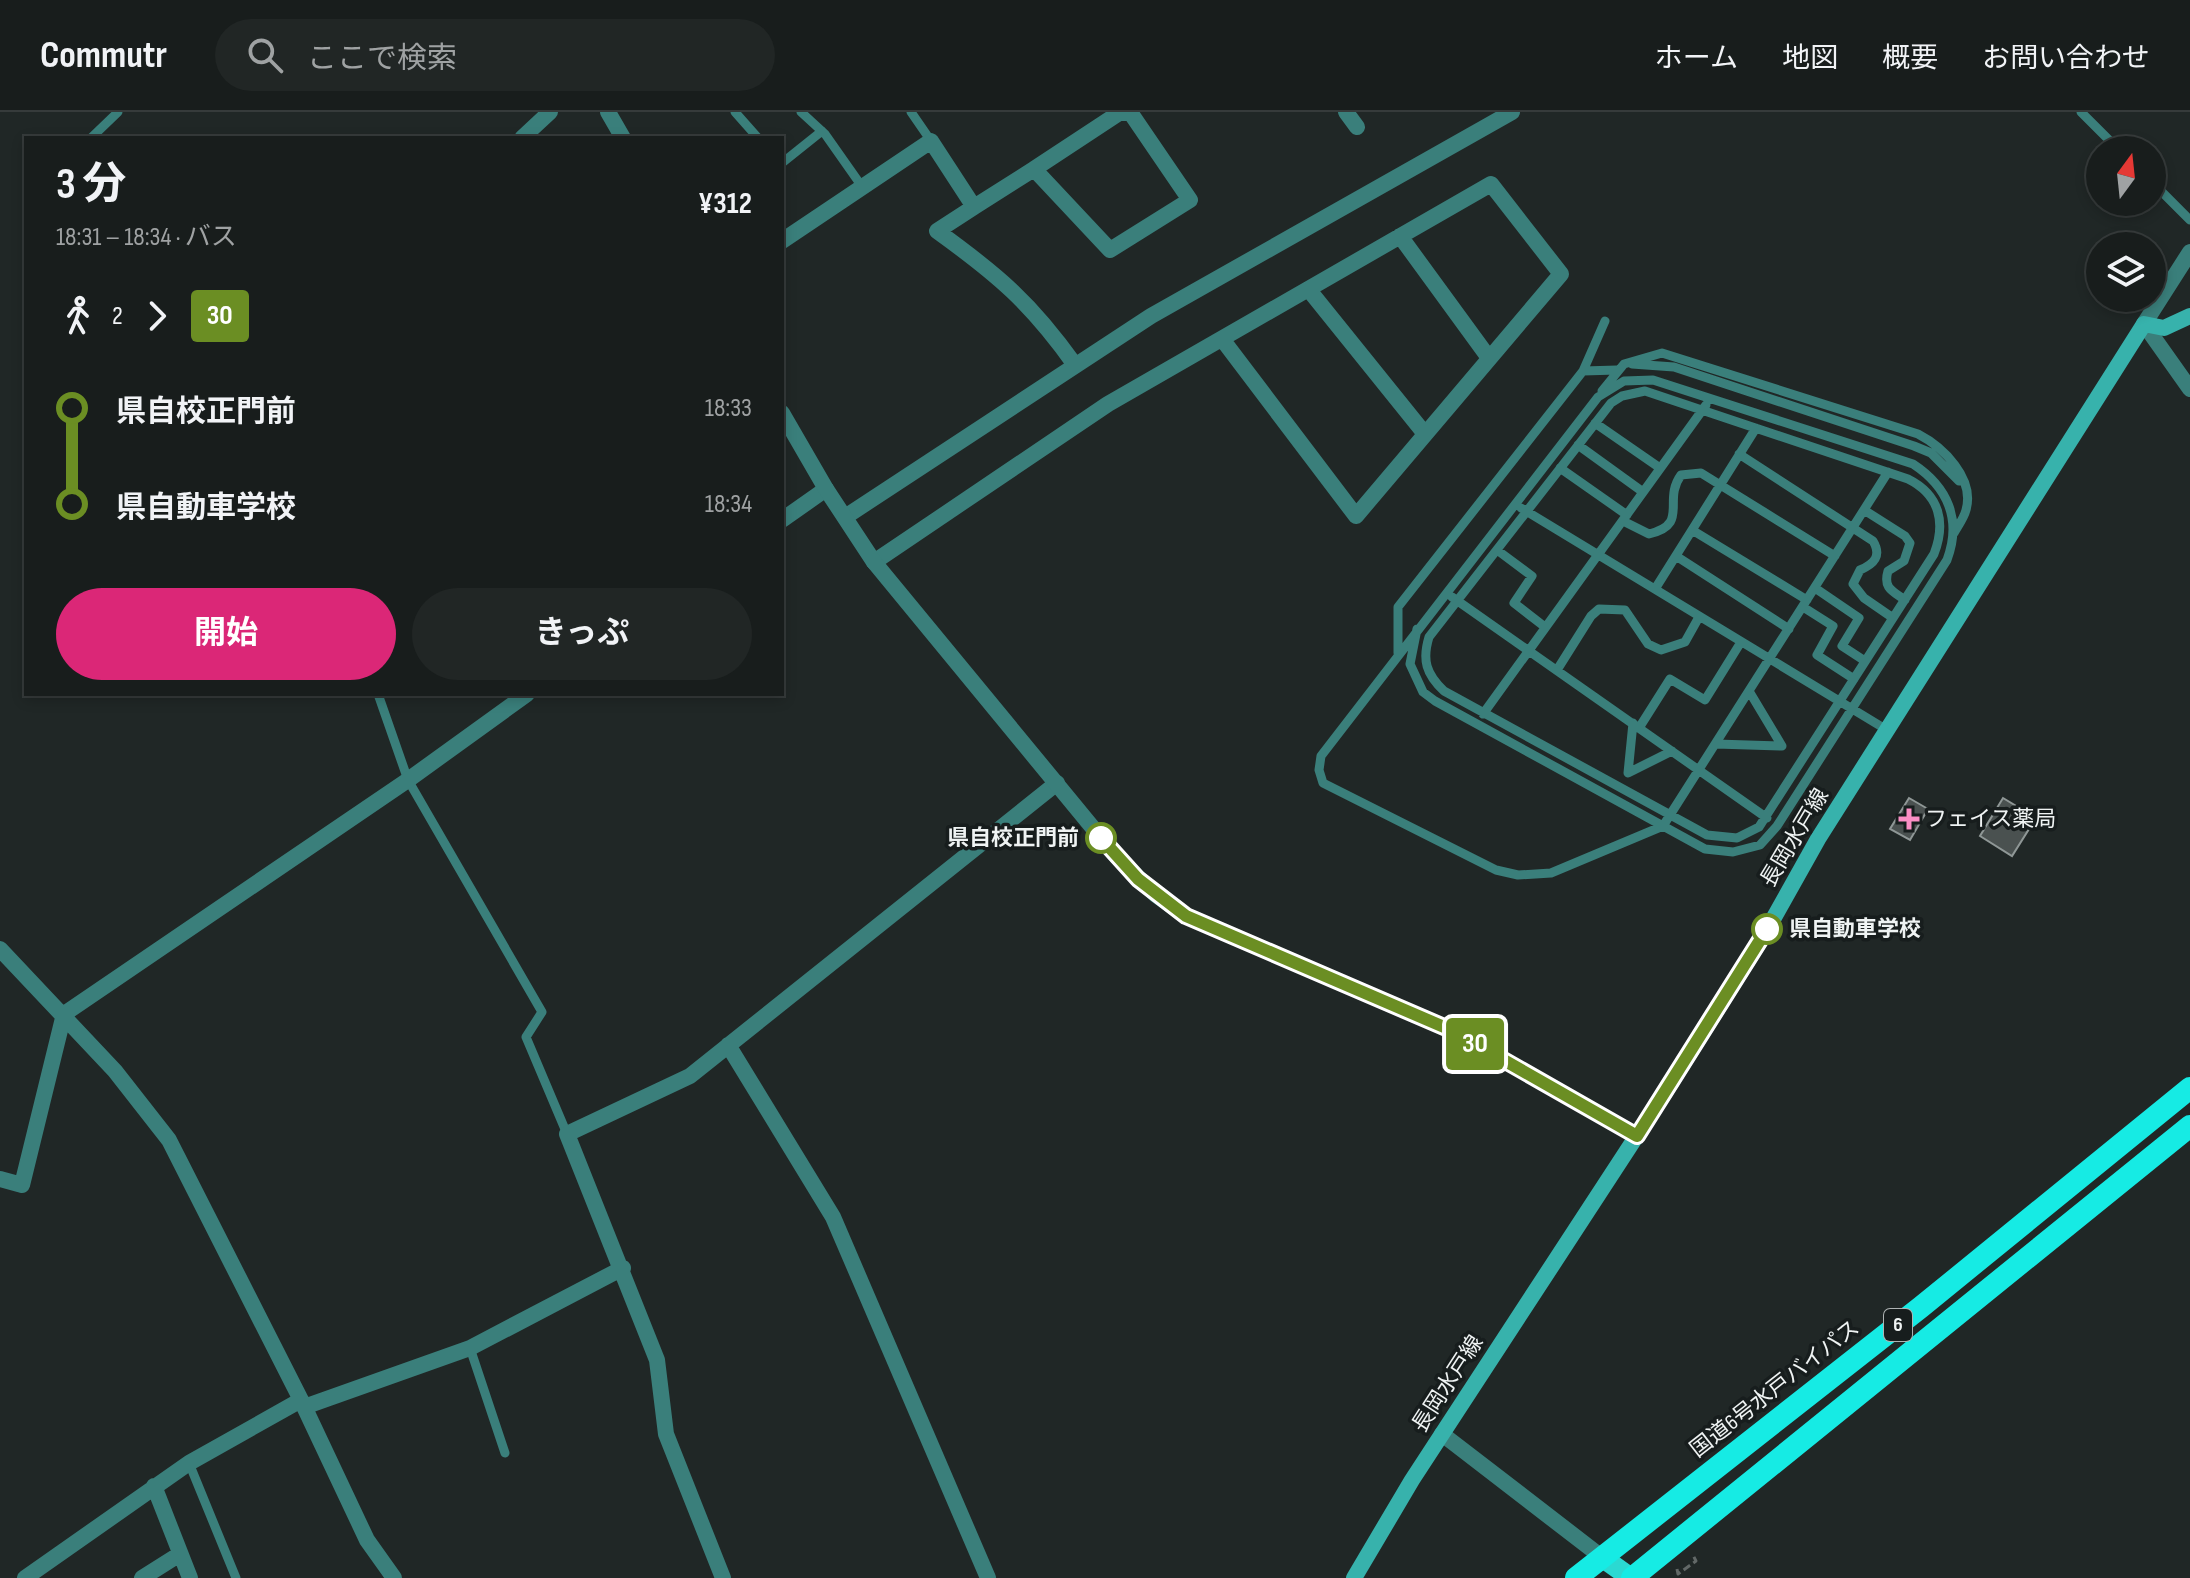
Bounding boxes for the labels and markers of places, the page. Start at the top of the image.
place label: フェイス薬局 [1925,806,2056,833]
marker: フェイス薬局 [1900,810,1918,828]
marker: 県自校正門前 [1086,823,1116,853]
place label: 県自校正門前 [947,825,1079,852]
marker: 県自動車学校 [1752,914,1782,944]
place label: 県自動車学校 [1789,916,1921,943]

